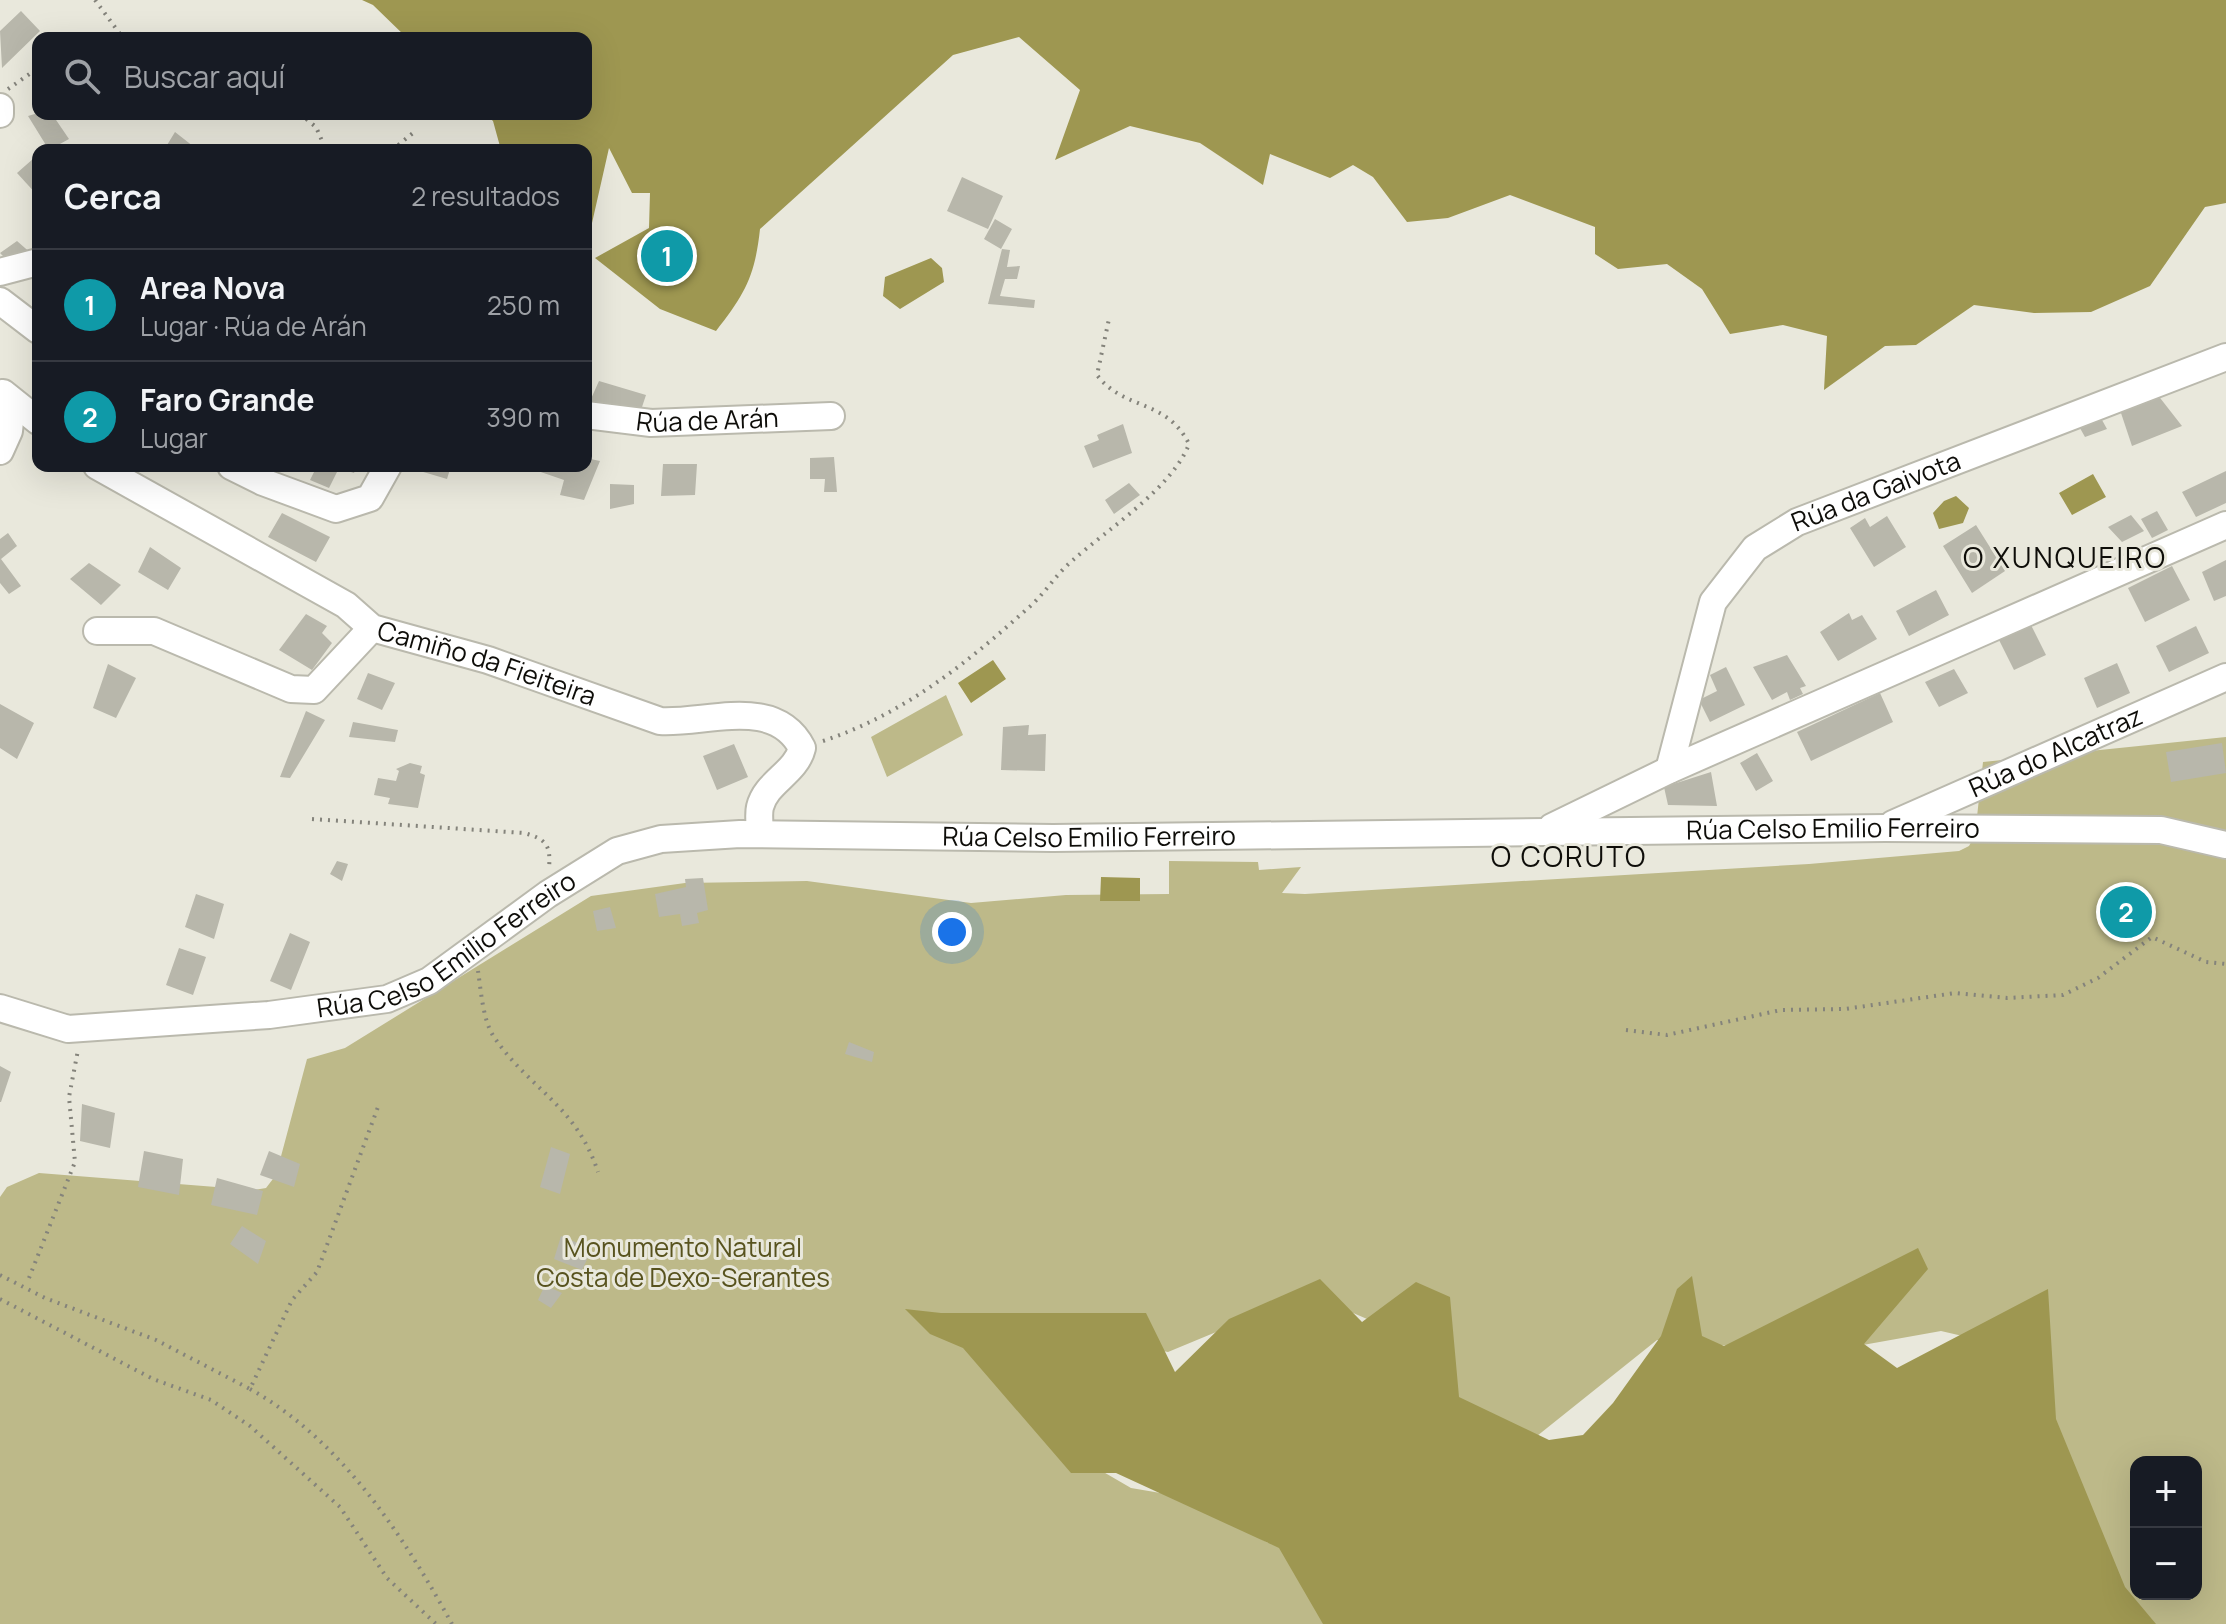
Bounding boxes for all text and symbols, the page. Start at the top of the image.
search box [32,32,592,120]
icon: search [60,54,104,98]
text: Buscar aquí [124,56,285,97]
text: Cerca [64,173,162,219]
text: 2 resultados [411,178,560,214]
pin: 1 [641,226,693,286]
text: Area Nova [140,267,285,308]
text: 1 [84,287,96,323]
text: 250 m [487,287,560,323]
text: Lugar · Rúa de Arán [140,308,367,344]
text: Faro Grande [140,379,315,420]
text: 2 [82,399,98,435]
text: 390 m [486,399,560,435]
street label: Rúa de Arán [634,399,779,440]
text: Lugar [140,420,208,456]
street label: Rúa da Gaivota [1786,442,1965,540]
district label: O XUNQUEIRO [1963,538,2167,576]
street label: Camiño da Fieiteira [374,611,601,714]
street label: Rúa do Alcatraz [1963,697,2148,805]
street label: Rúa Celso Emilio Ferreiro [1686,809,1980,847]
street label: Rúa Celso Emilio Ferreiro [942,817,1236,855]
district label: O CORUTO [1491,837,1647,875]
street label: Rúa Celso Emilio Ferreiro [315,862,582,1025]
pin: 2 [2100,882,2152,942]
your location [932,912,972,952]
park label: Monumento Natural Costa de Dexo-Serantes [536,1229,830,1295]
map controls [2130,1456,2202,1600]
button: + [2130,1456,2202,1528]
button: − [2130,1528,2202,1600]

